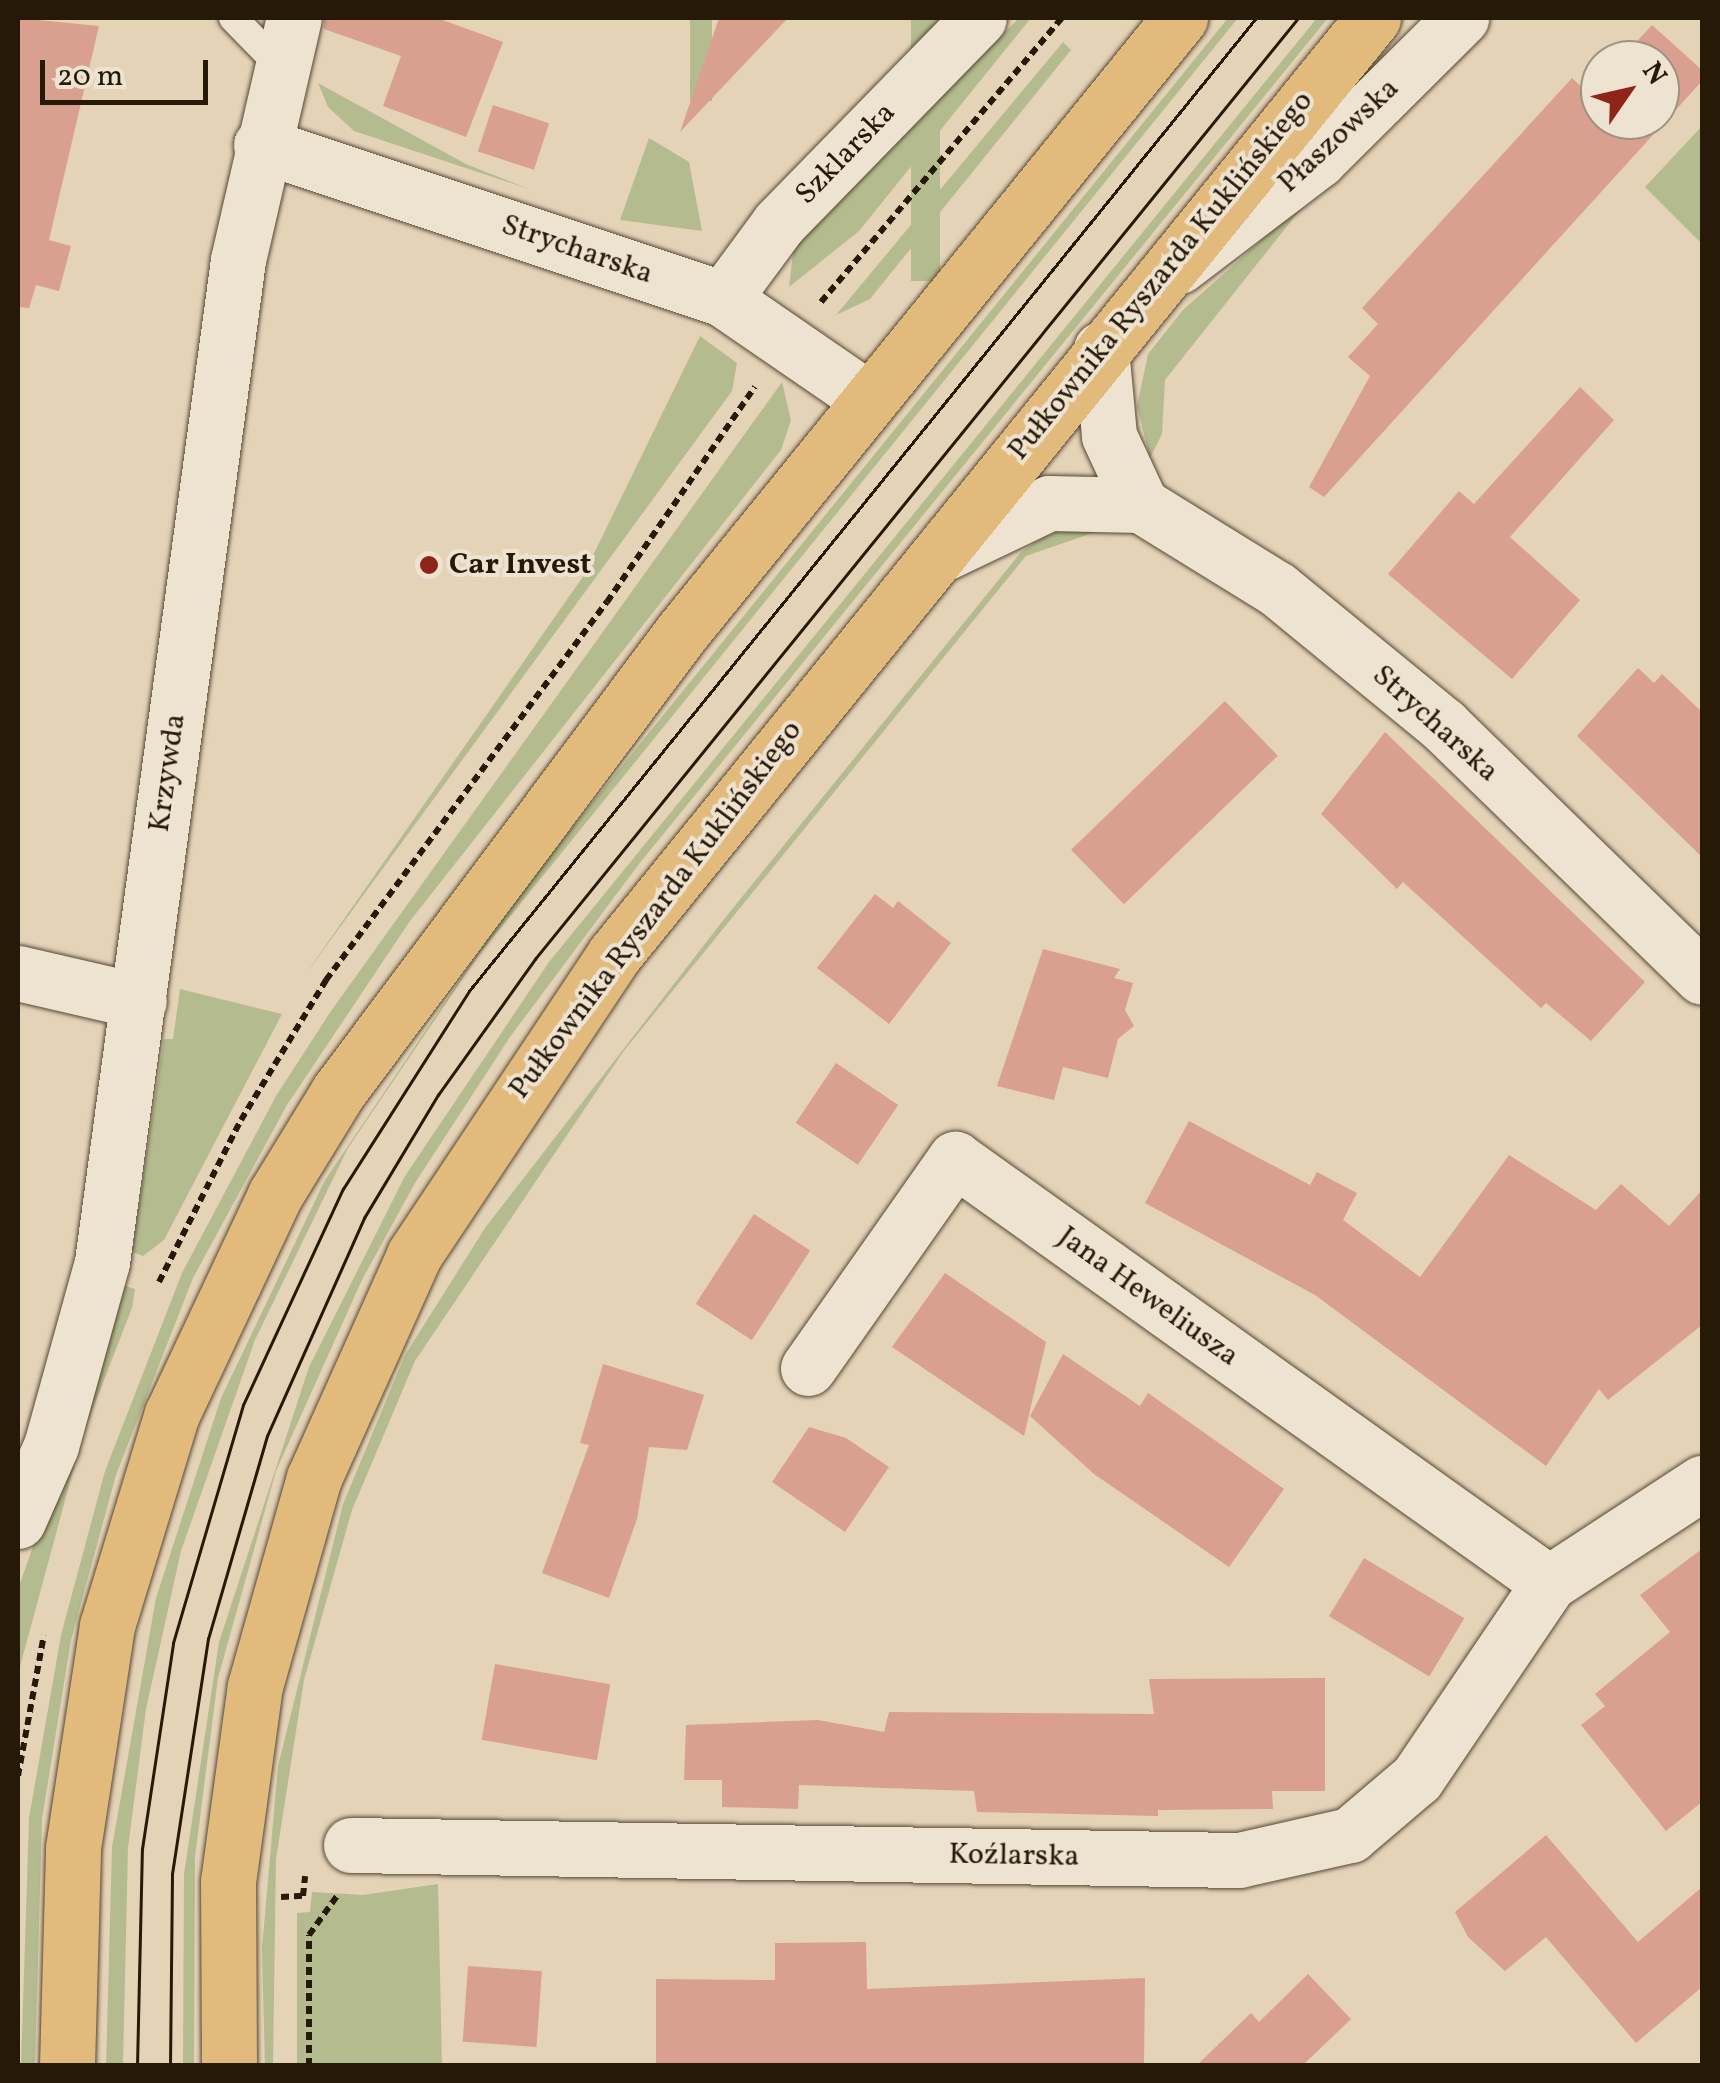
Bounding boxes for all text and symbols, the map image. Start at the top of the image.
scale bar [45,40,212,102]
north arrow [1580,40,1680,140]
text: N [1632,55,1675,93]
text: 20 m [57,56,123,98]
street label: Płaszowska [1271,71,1407,201]
street label: Pułkownika Ryszarda Kuklińskiego [1001,84,1321,468]
street label: Szklarska [788,95,904,213]
street label: Strycharska [497,207,657,293]
place label: Car Invest [449,547,591,583]
marker: Car Invest [418,554,440,576]
street label: Strycharska [1364,658,1506,790]
street label: Krzywda [142,712,194,834]
street label: Pułkownika Ryszarda Kuklińskiego [502,714,810,1106]
street label: Jana Heweliusza [1050,1219,1246,1375]
street label: Koźlarska [948,1837,1080,1875]

